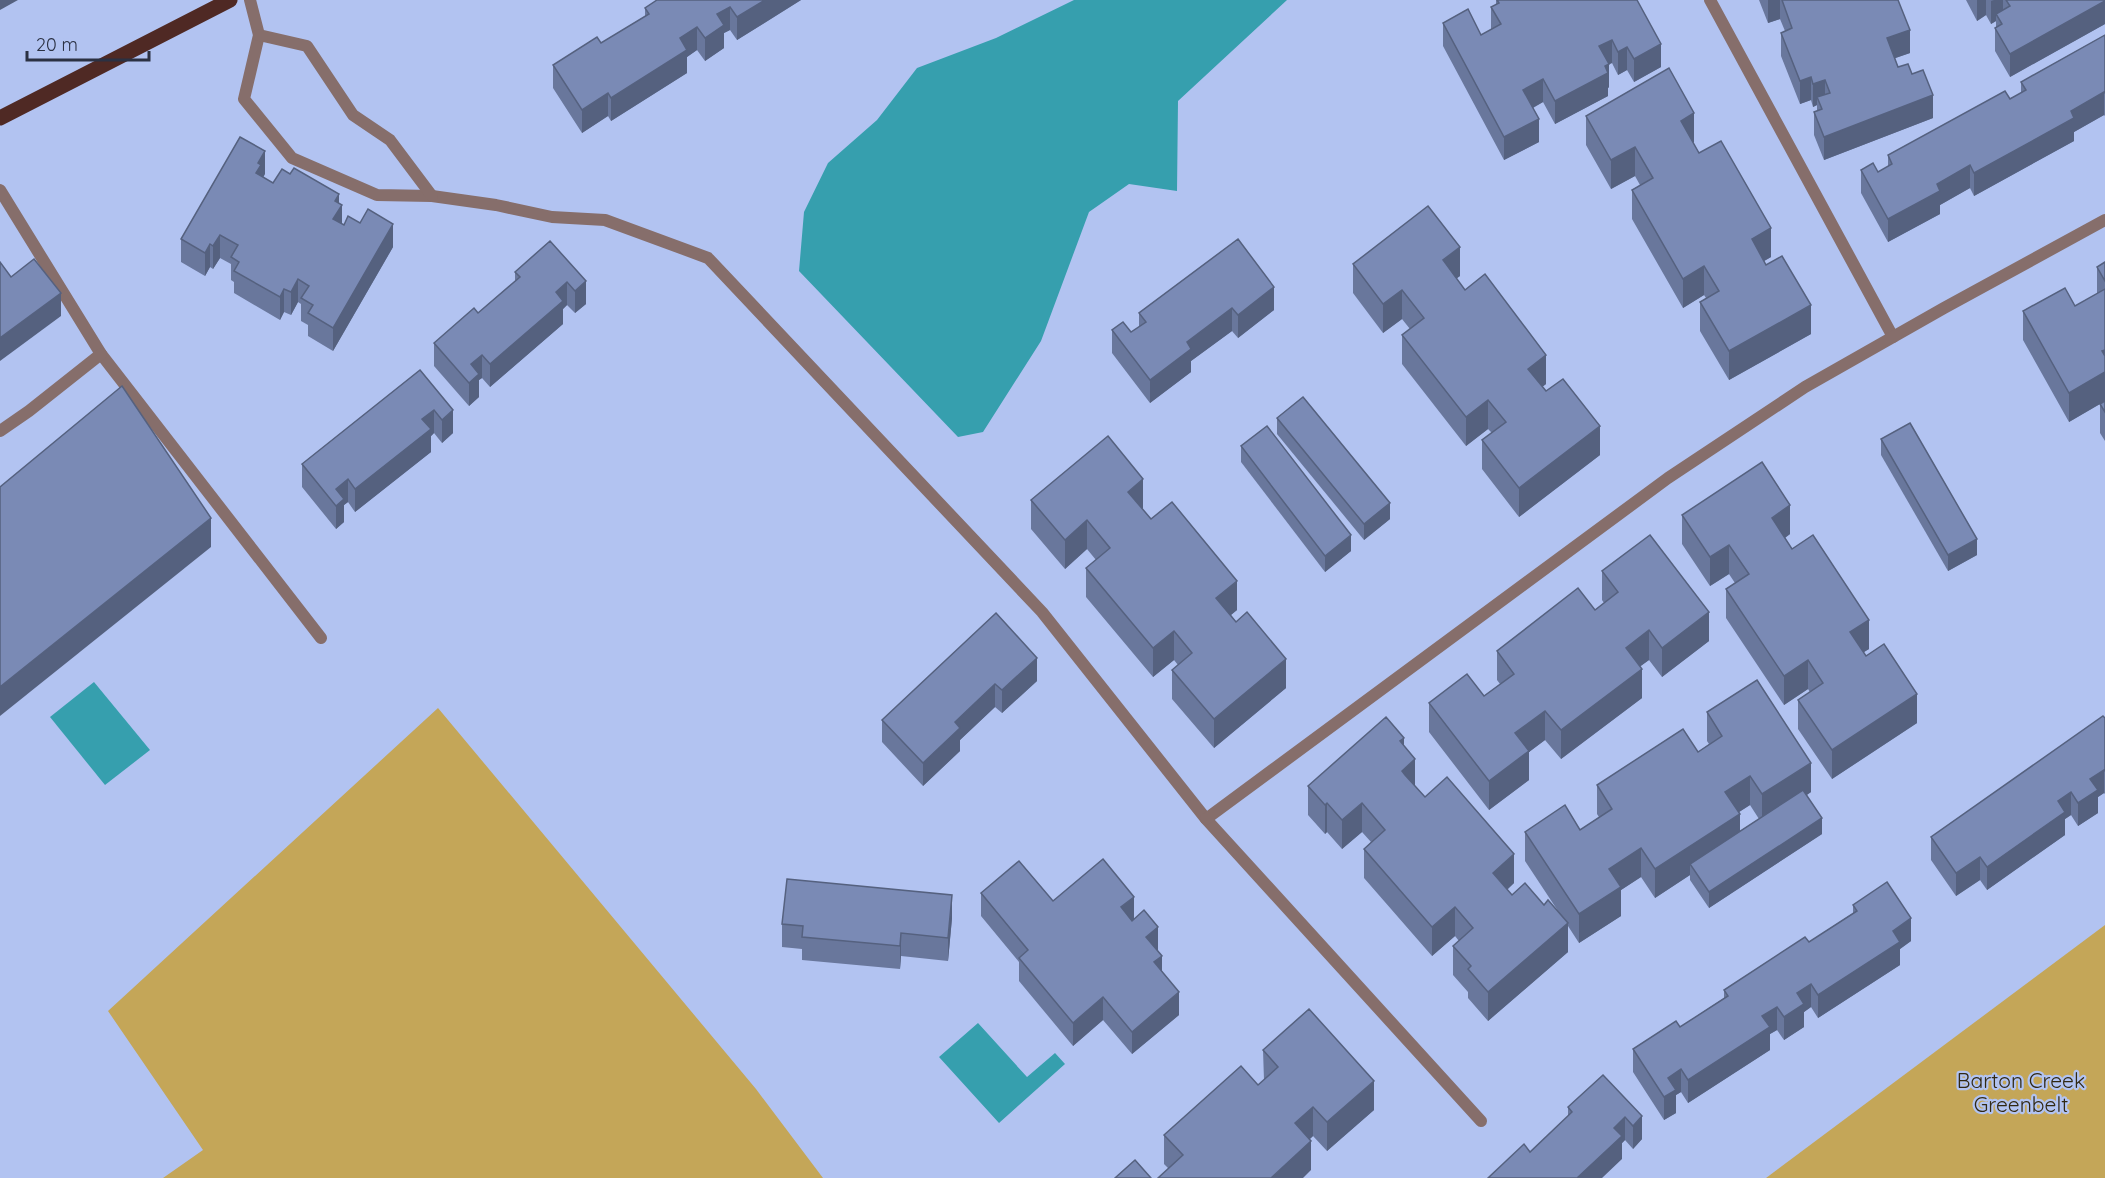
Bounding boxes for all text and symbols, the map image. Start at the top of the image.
scale bar [27,24,148,62]
text: 20 m [36,33,78,56]
park label: Barton Creek Greenbelt [1957,1067,2085,1117]

